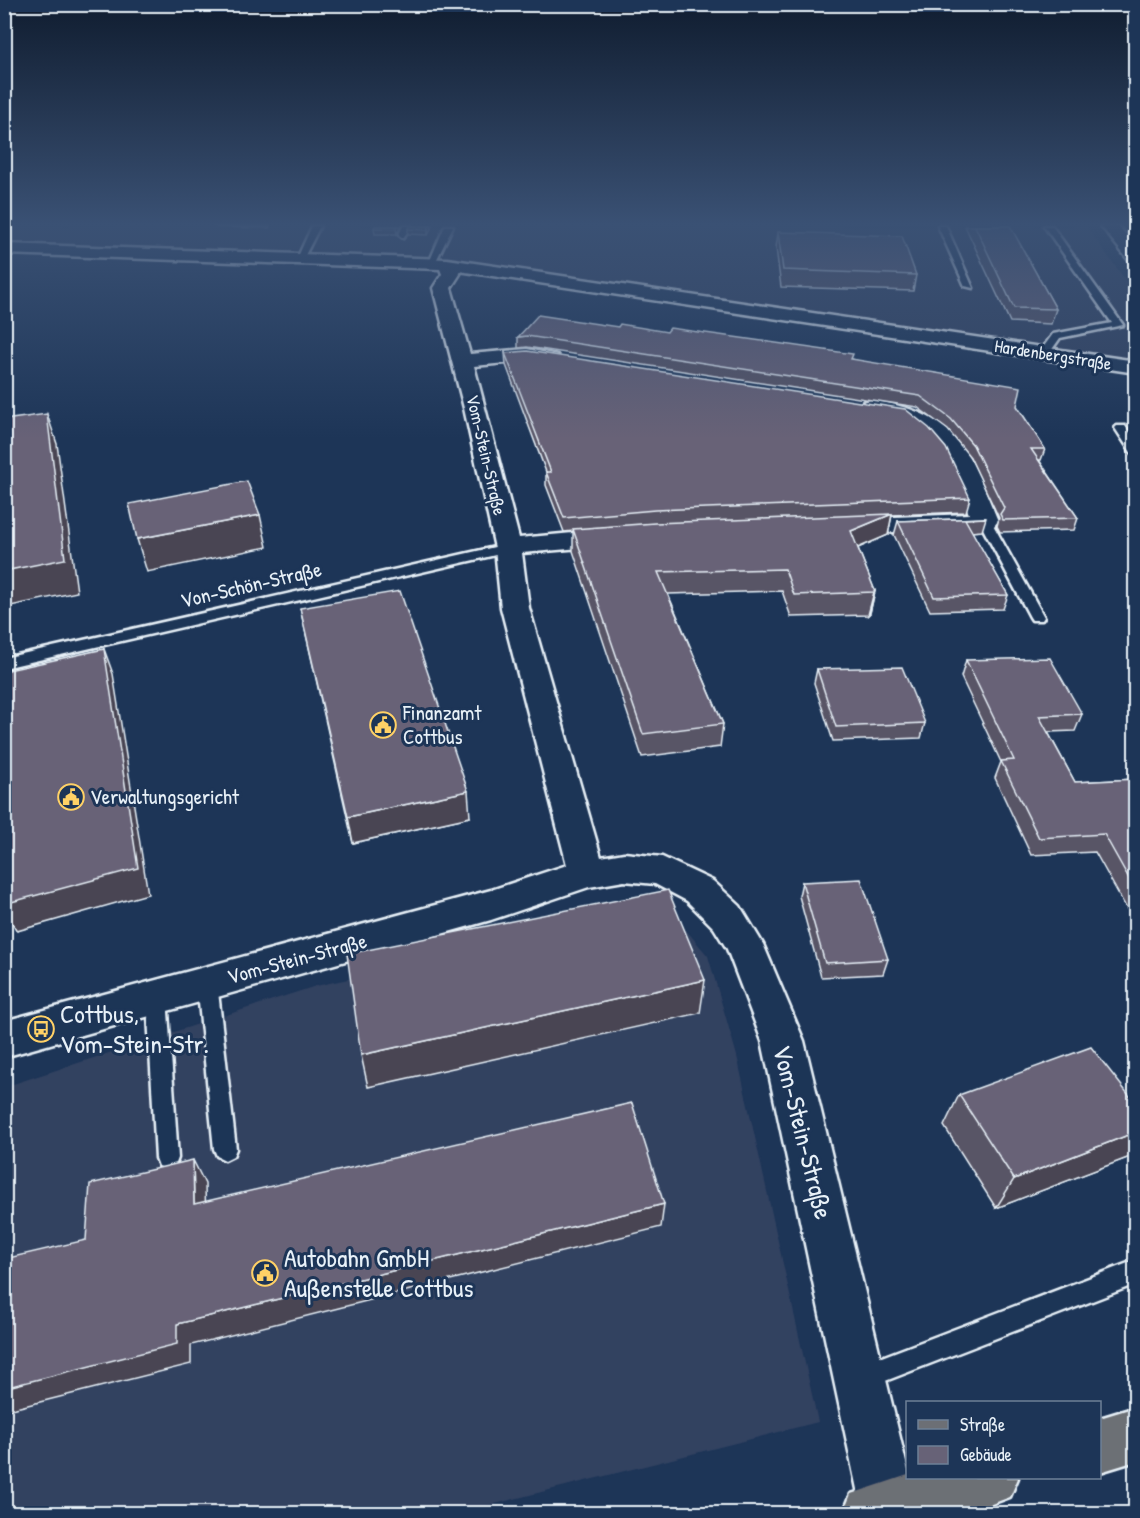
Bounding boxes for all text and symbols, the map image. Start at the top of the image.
street label: Hardenbergstraße [993,333,1113,376]
street label: Vom-Stein-Straße [460,392,513,518]
street label: Von-Schön-Straße [178,554,324,615]
place label: Finanzamt Cottbus [402,698,482,751]
public building icon: Finanzamt Cottbus [368,710,398,740]
public building icon: Verwaltungsgericht [56,782,86,812]
place label: Verwaltungsgericht [90,782,240,811]
street label: Vom-Stein-Straße [224,926,370,991]
place label: Cottbus, Vom-Stein-Str. [60,996,209,1061]
bus stop icon: Cottbus, Vom-Stein-Str. [26,1014,56,1044]
street label: Vom-Stein-Straße [765,1041,842,1222]
place label: Autobahn GmbH Außenstelle Cottbus [284,1240,474,1305]
public building icon: Autobahn GmbH Außenstelle Cottbus [250,1258,280,1288]
legend [906,1401,1101,1479]
text: Straße [960,1412,1005,1437]
text: Gebäude [960,1442,1012,1467]

